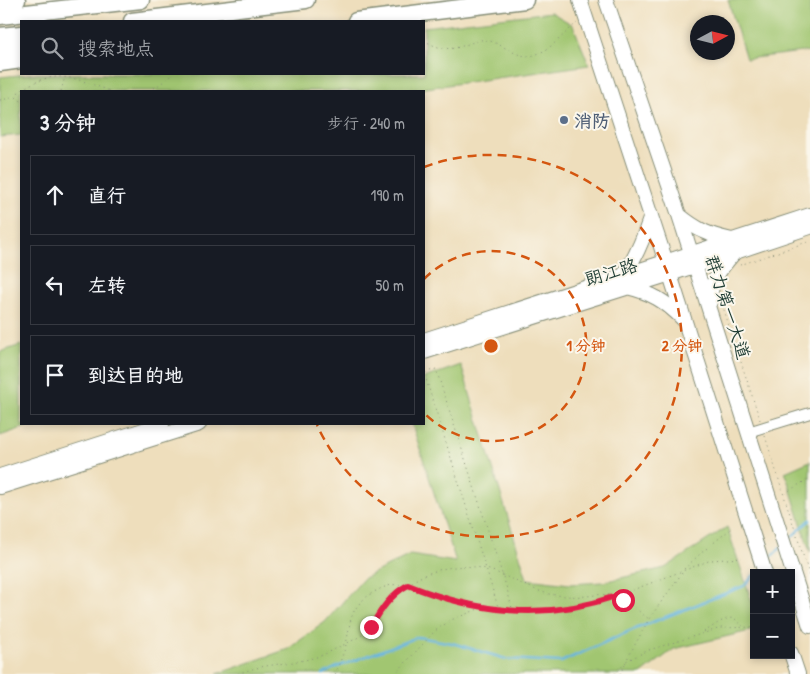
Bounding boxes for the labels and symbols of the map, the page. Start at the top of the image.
north arrow [690,15,735,60]
place label: 消防 [574,108,610,133]
marker: 消防 [558,114,570,126]
street label: 朗江路 [582,252,640,292]
street label: 群力第一大道 [699,252,757,362]
text: 1 分钟 [567,335,605,356]
text: 2 分钟 [662,335,702,356]
centre of rings [482,337,500,355]
route start [612,589,635,612]
route end [360,616,383,639]

